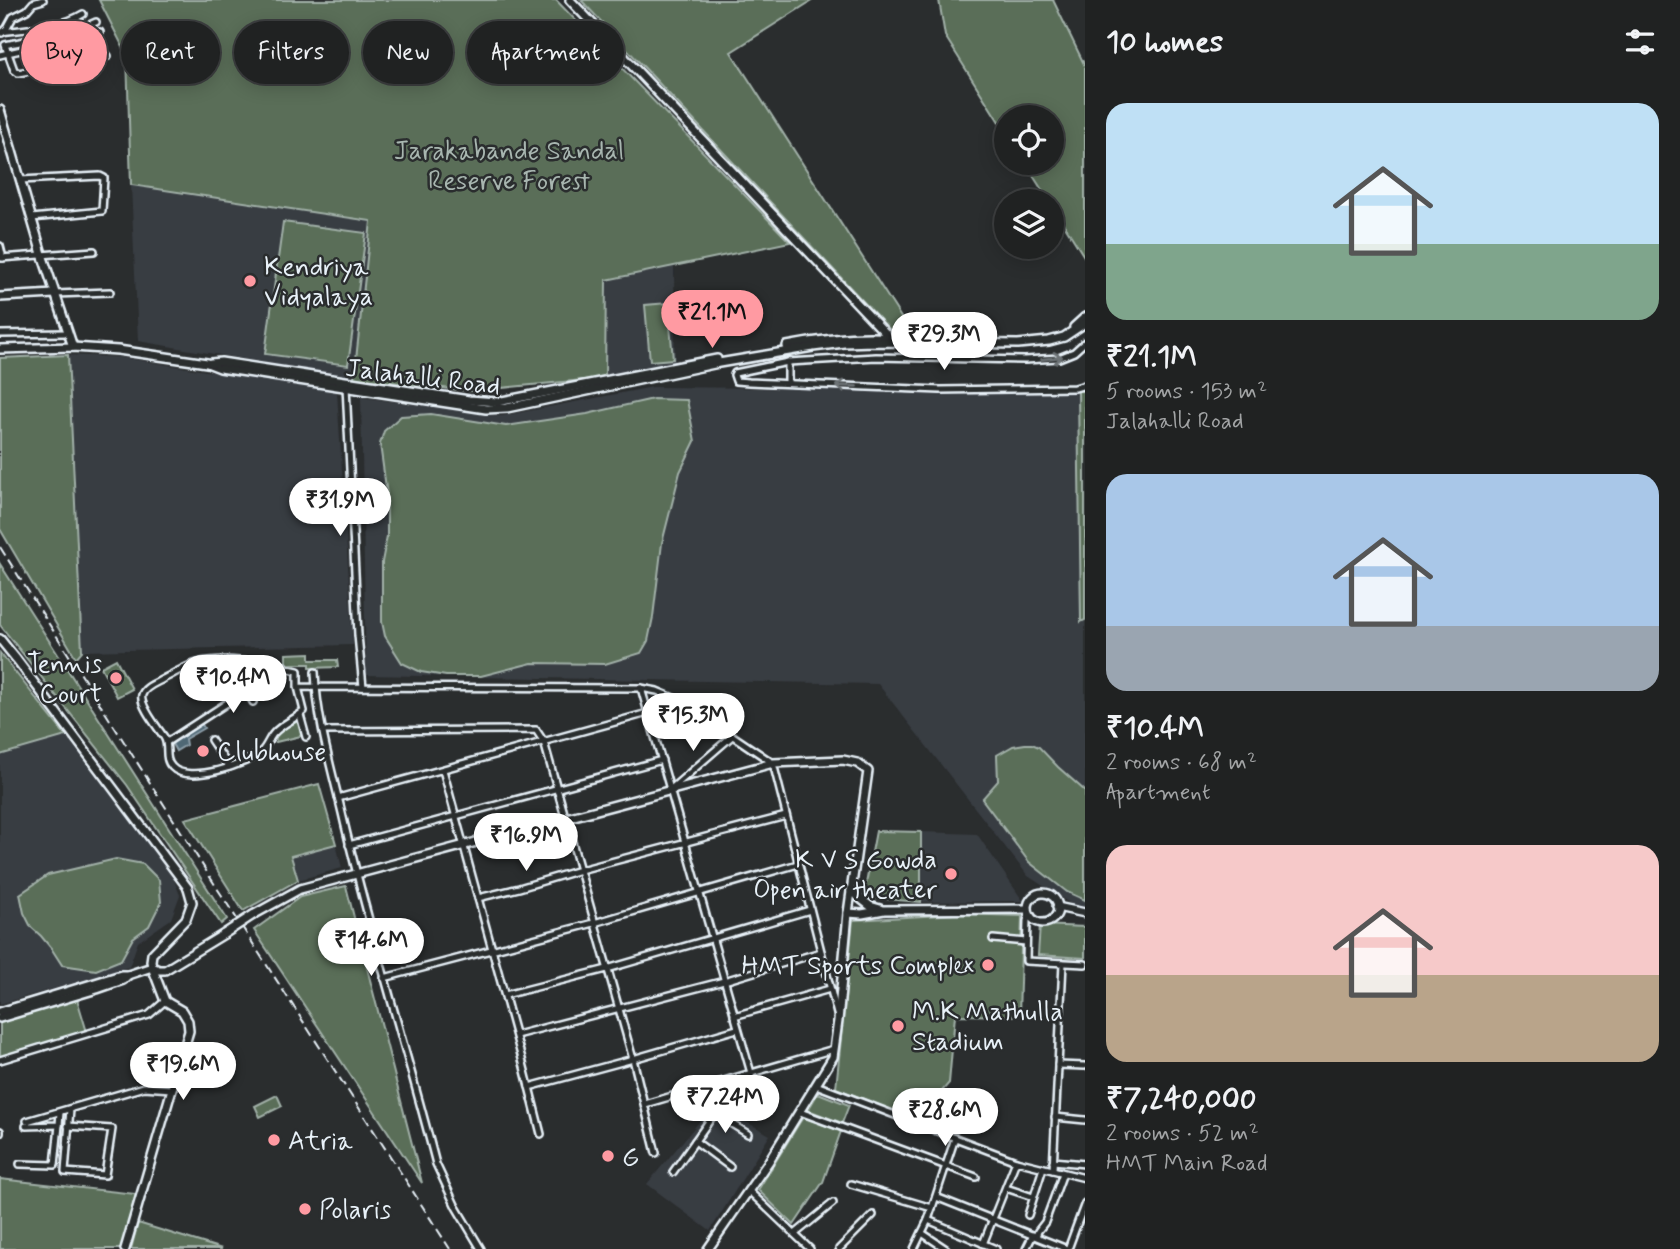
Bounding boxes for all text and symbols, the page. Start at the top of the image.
chip: Buy [21,21,107,84]
chip: Rent [121,21,220,84]
chip: Filters [234,21,349,84]
chip: New [363,21,453,84]
chip: Apartment [467,21,624,84]
text: 10 homes [1106,23,1223,62]
icon: filters [1621,23,1659,61]
map controls [994,105,1064,259]
button: locate [994,105,1064,175]
park label: Jarakabande Sandal Reserve Forest [394,135,624,199]
icon: home [1320,148,1446,274]
button: layers [994,189,1064,259]
place label: Kendriya Vidyalaya [264,251,373,315]
marker: Kendriya Vidyalaya [242,273,258,289]
pin: ₹21.1M [655,290,769,350]
text: ₹21.1M [677,298,747,328]
pin: ₹29.3M [887,312,1001,372]
text: ₹29.3M [907,320,981,350]
text: ₹21.1M [1106,338,1197,377]
one-way arrow [1040,351,1063,364]
street label: Jalahalli Road [343,352,502,404]
text: 5 rooms · 153 m² [1106,377,1267,407]
one-way arrow [835,379,858,392]
text: Jalahalli Road [1106,407,1244,437]
pin: ₹31.9M [283,478,397,538]
text: ₹31.9M [305,486,375,516]
icon: home [1320,519,1446,645]
place label: Tennis Court [27,648,102,712]
pin: ₹10.4M [176,656,290,715]
text: ₹10.4M [196,663,270,693]
marker: Tennis Court [108,670,124,686]
pin: ₹15.3M [636,694,750,753]
text: ₹15.3M [657,701,729,731]
text: ₹10.4M [1106,709,1204,748]
place label: Clubhouse [217,736,326,770]
marker: Clubhouse [195,743,211,759]
text: 2 rooms · 68 m² [1106,748,1257,778]
text: Apartment [1106,778,1211,808]
pin: ₹16.9M [469,814,583,873]
text: ₹16.9M [490,821,562,851]
place label: K V S Gowda Open air theater [753,844,937,908]
marker: K V S Gowda Open air theater [943,866,959,882]
icon: home [1320,890,1446,1016]
pin: ₹14.6M [314,918,428,978]
text: ₹14.6M [334,926,408,956]
place label: HMT Sports Complex [741,950,974,984]
marker: HMT Sports Complex [980,957,996,973]
place label: M.K Mathulla Stadium [912,996,1063,1060]
marker: M.K Mathulla Stadium [890,1018,906,1034]
pin: ₹19.6M [126,1042,240,1102]
text: ₹19.6M [146,1050,220,1080]
pin: ₹7.24M [668,1076,782,1135]
text: ₹7,240,000 [1106,1080,1257,1119]
text: ₹7.24M [686,1083,764,1113]
pin: ₹28.6M [888,1088,1002,1148]
text: ₹28.6M [908,1096,982,1126]
text: 2 rooms · 52 m² [1106,1119,1259,1149]
place label: Atria [288,1125,353,1159]
marker: Atria [266,1132,282,1148]
place label: G [622,1141,639,1175]
marker: G [600,1148,616,1164]
text: HMT Main Road [1106,1149,1267,1179]
place label: Polaris [319,1194,391,1228]
marker: Polaris [297,1201,313,1217]

